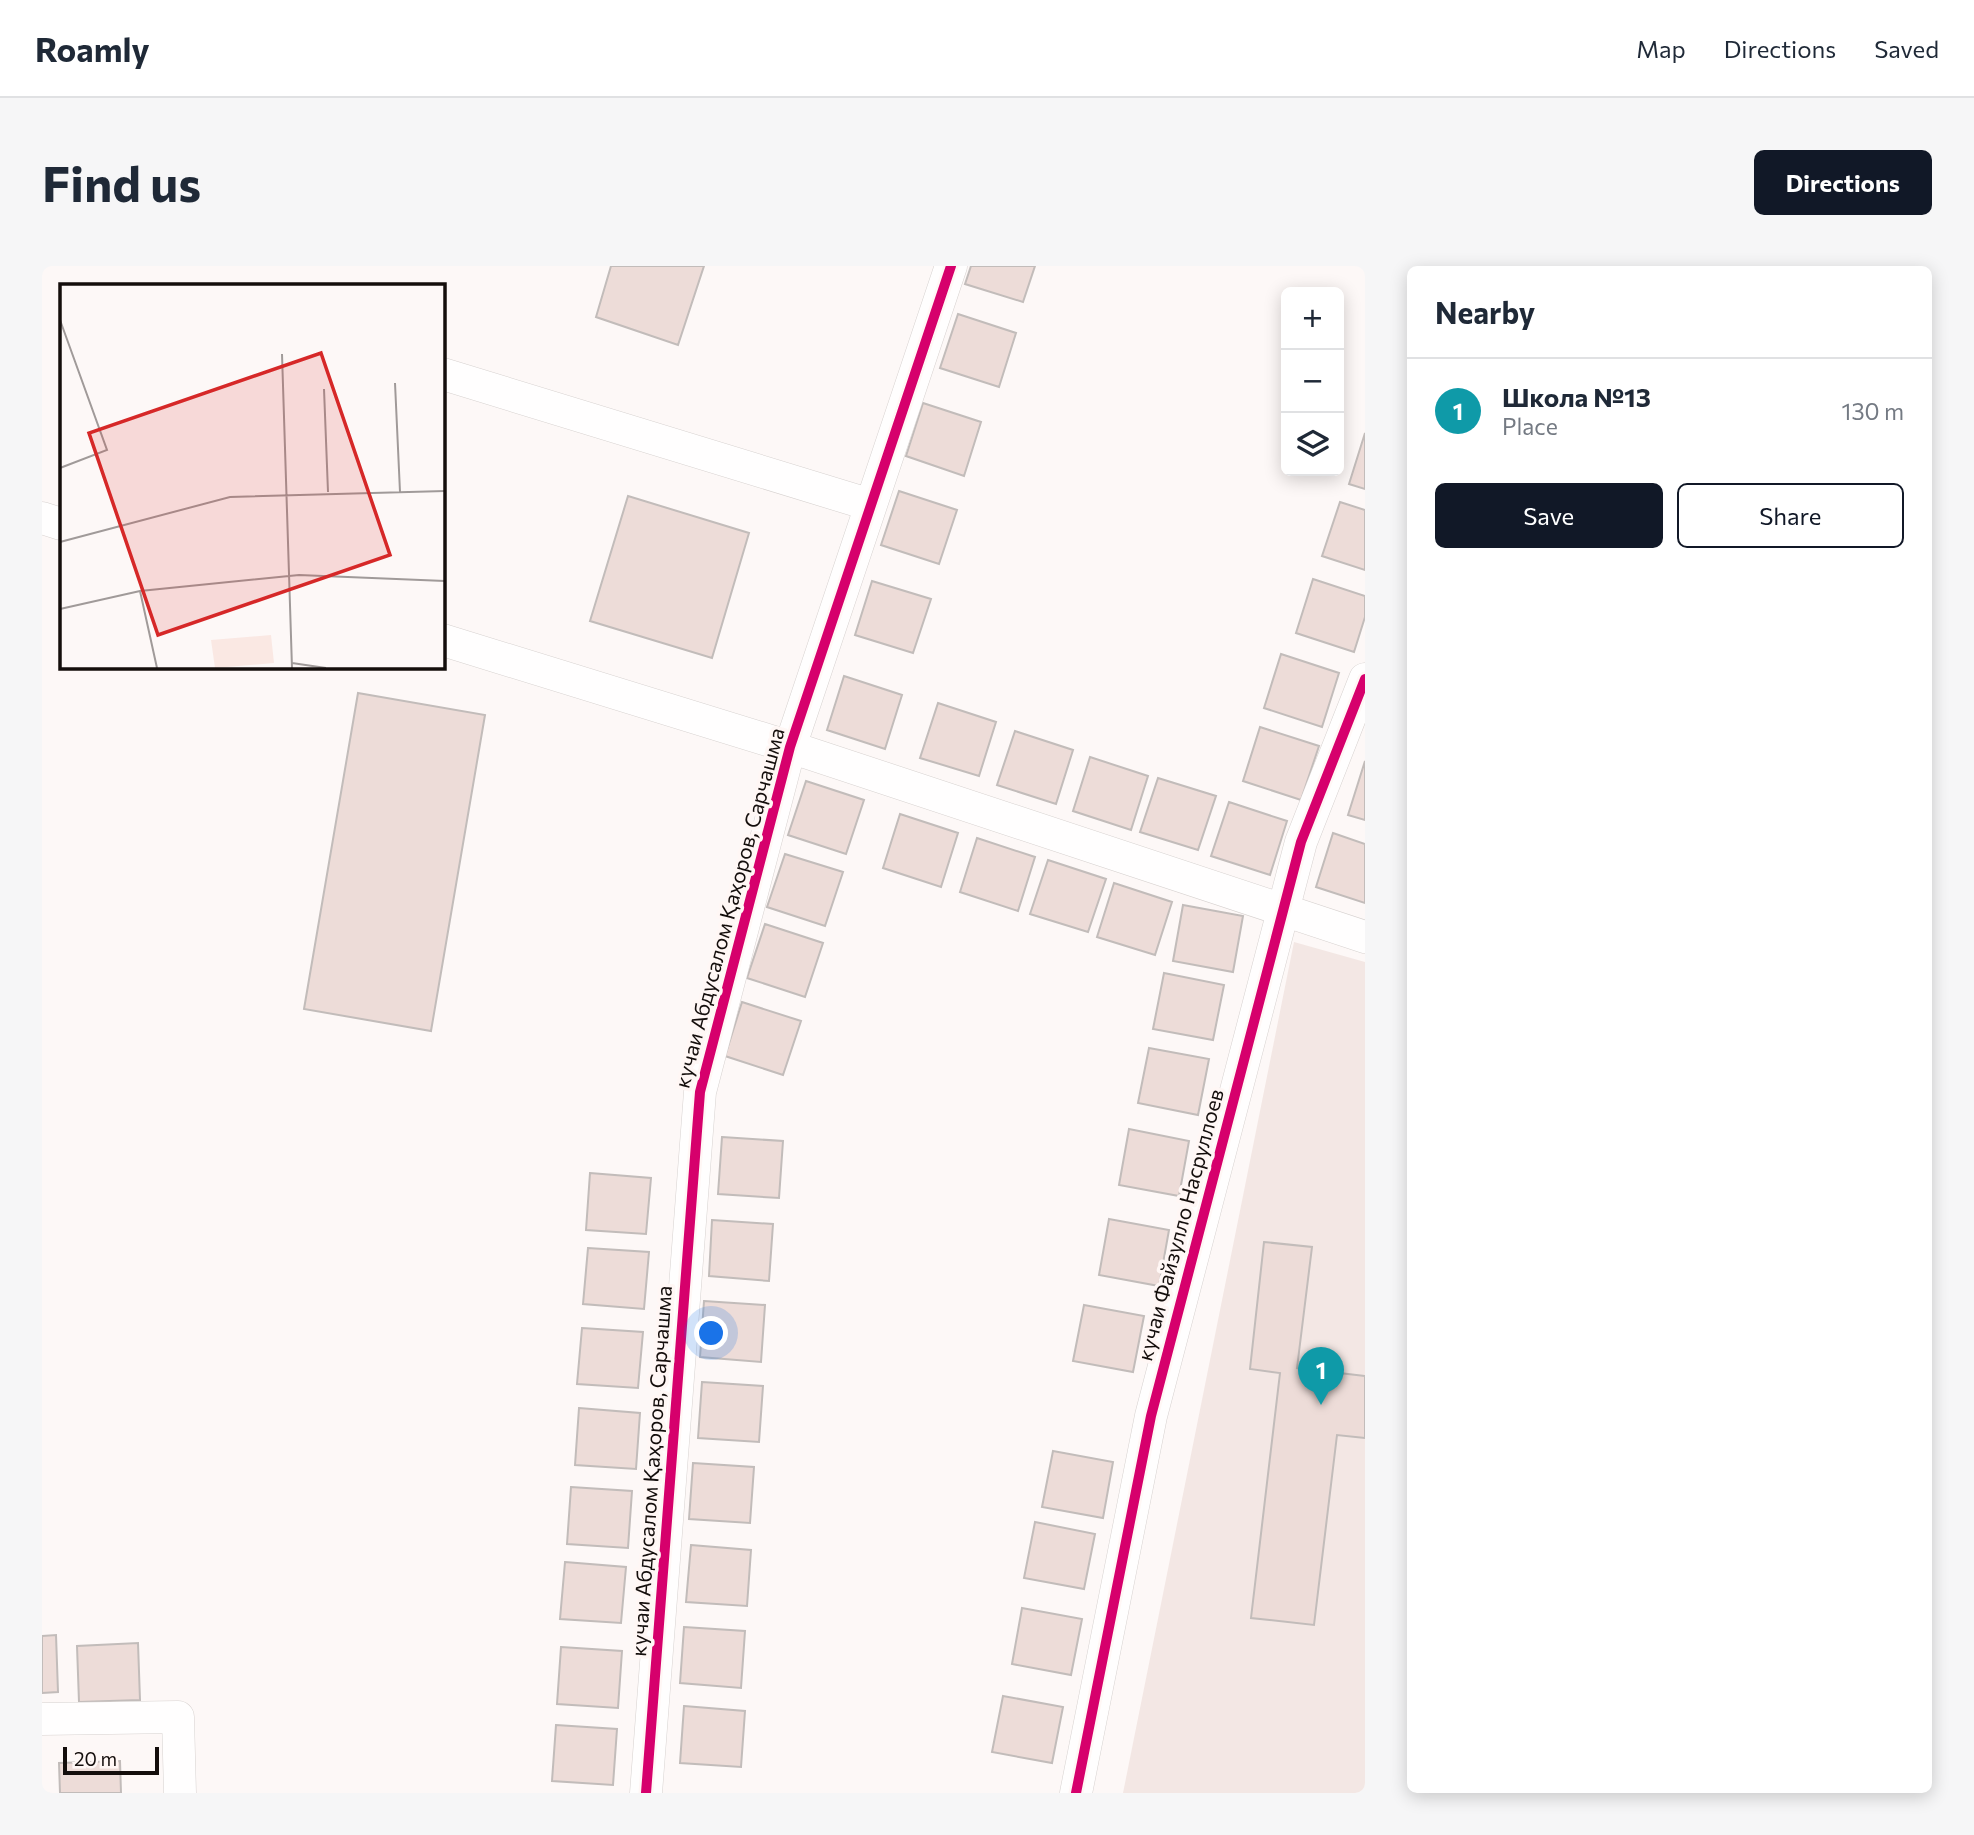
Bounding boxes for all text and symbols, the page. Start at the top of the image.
text: Roamly [35,28,150,69]
text: Map [1636,34,1686,63]
text: Directions [1724,34,1836,63]
text: Saved [1874,34,1939,63]
button: Directions [1754,150,1932,215]
text: Find us [42,152,201,212]
inset map [60,284,444,668]
map controls [1281,287,1344,476]
button: + [1281,287,1344,350]
text: Nearby [1435,293,1535,330]
button: − [1281,350,1344,413]
text: Школа №13 [1502,381,1651,412]
text: 1 [1453,397,1463,425]
text: 130 m [1842,397,1904,425]
text: Place [1502,412,1558,440]
button: layers [1281,413,1344,476]
button: Save [1435,483,1663,548]
button: Share [1677,483,1904,548]
street label: кучаи Абдусалом Қаҳоров, Сарчашма [668,725,789,1090]
street label: кучаи Файзулло Насруллоев [1131,1086,1228,1363]
street label: кучаи Абдусалом Қаҳоров, Сарчашма [625,1285,676,1657]
your location [694,1316,728,1350]
pin: 1 [1298,1347,1344,1405]
scale bar [63,1744,159,1776]
text: 20 m [74,1747,117,1770]

